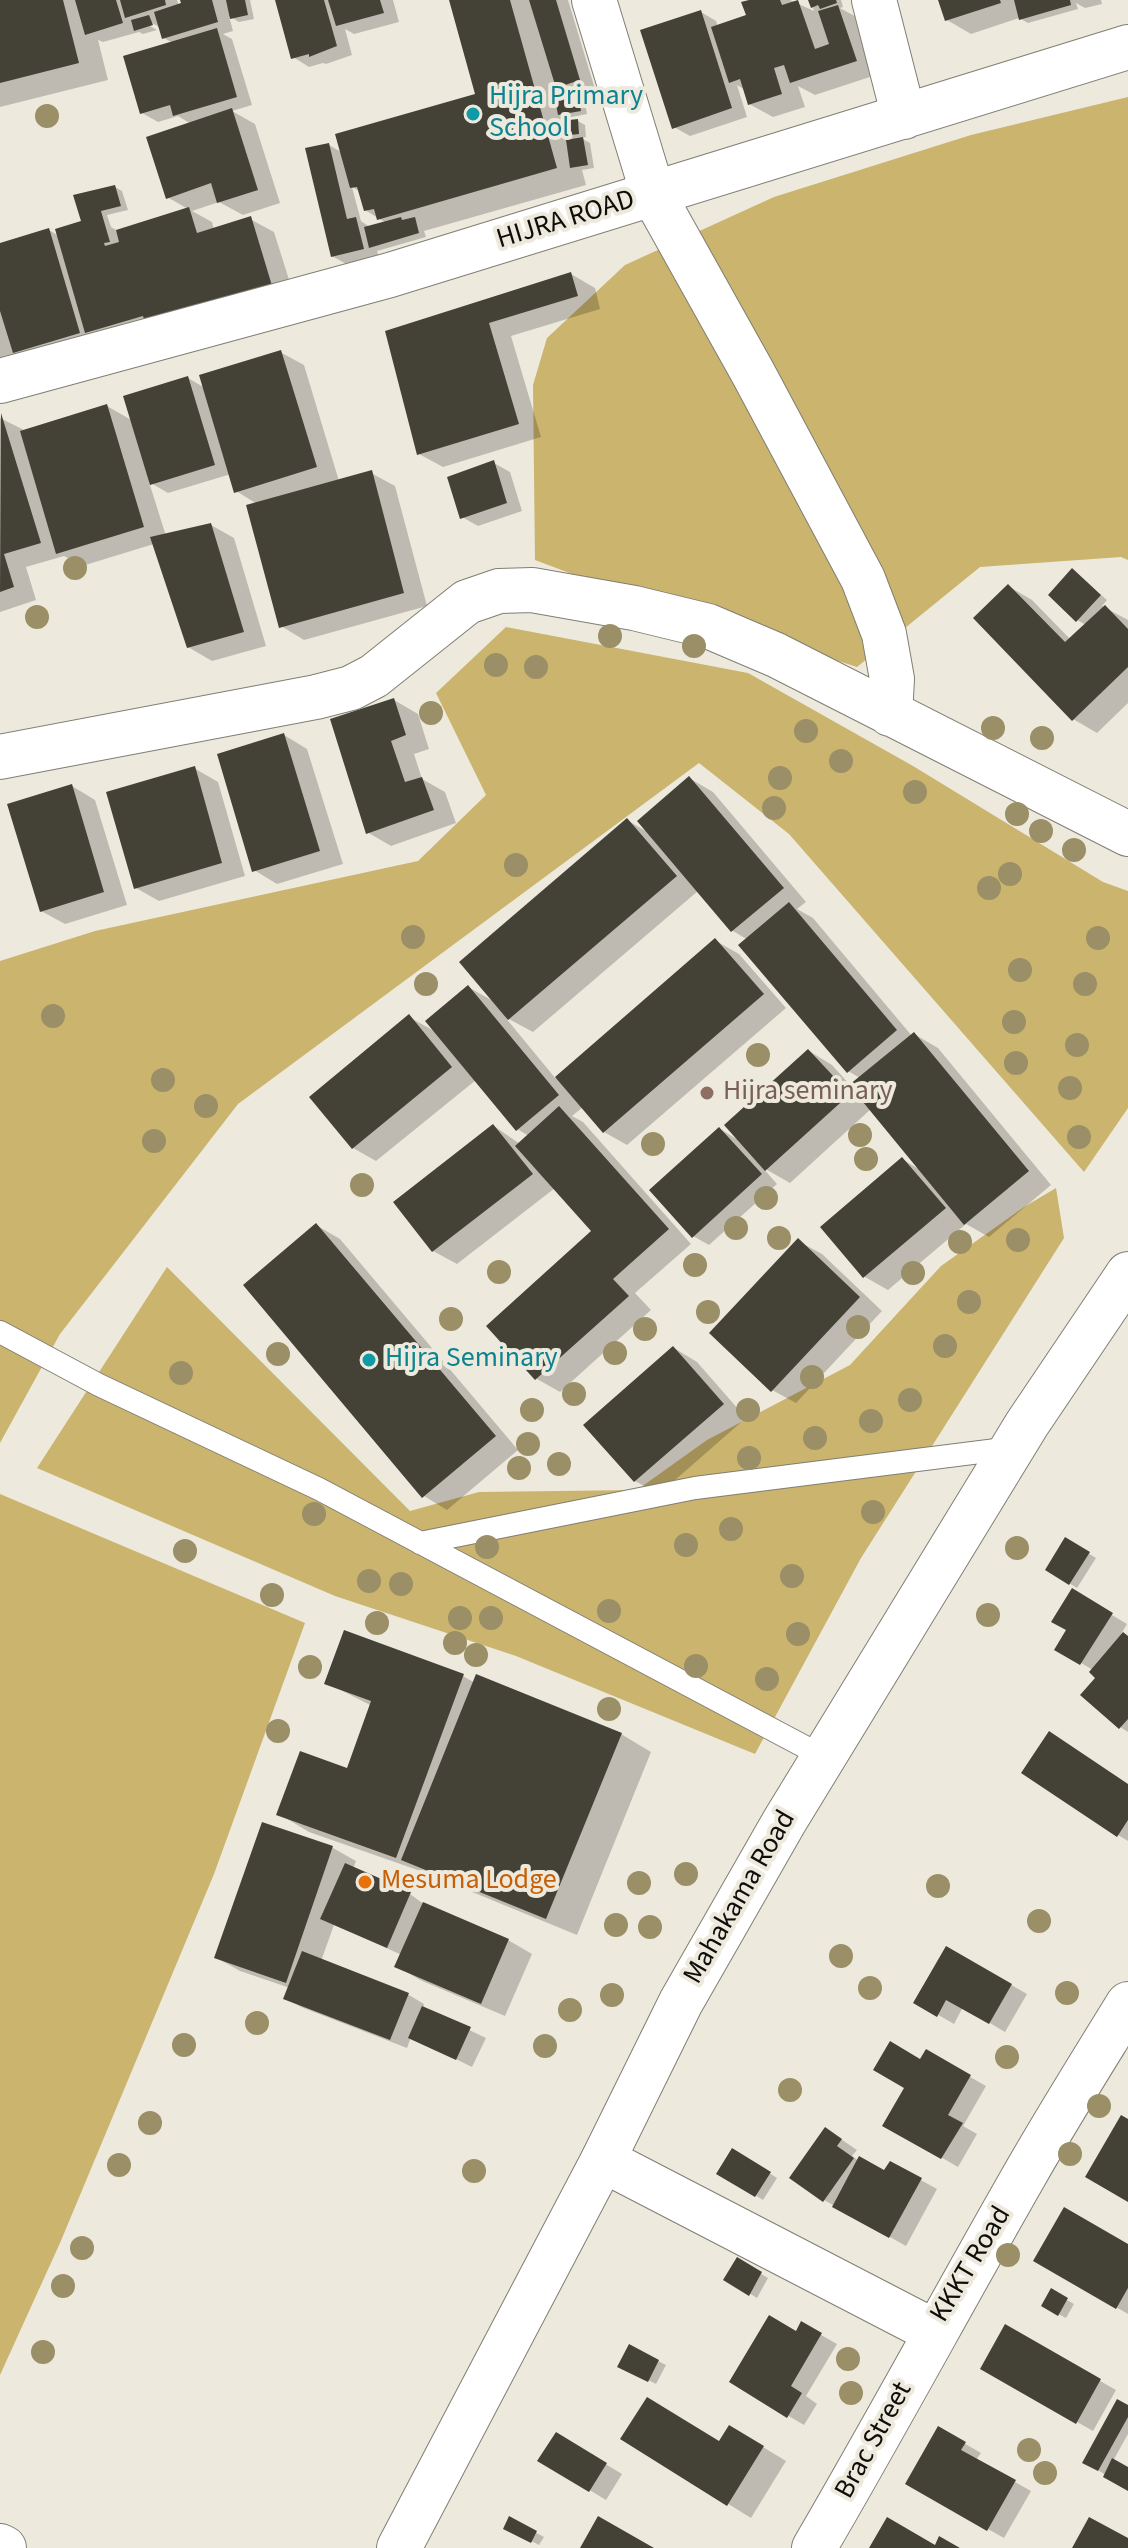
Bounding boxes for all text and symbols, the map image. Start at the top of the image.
place label: Hijra Primary School [489,81,643,147]
marker: Hijra Primary School [464,105,482,123]
street label: HIJRA ROAD [493,184,639,258]
place label: Hijra seminary [723,1076,892,1110]
marker: Hijra seminary [698,1084,716,1102]
place label: Hijra Seminary [385,1343,558,1377]
marker: Hijra Seminary [360,1351,378,1369]
street label: Mahakama Road [678,1805,804,1991]
place label: Mesuma Lodge [381,1865,557,1899]
marker: Mesuma Lodge [356,1873,374,1891]
street label: KKKT Road [924,2201,1020,2329]
street label: Brac Street [829,2377,921,2505]

